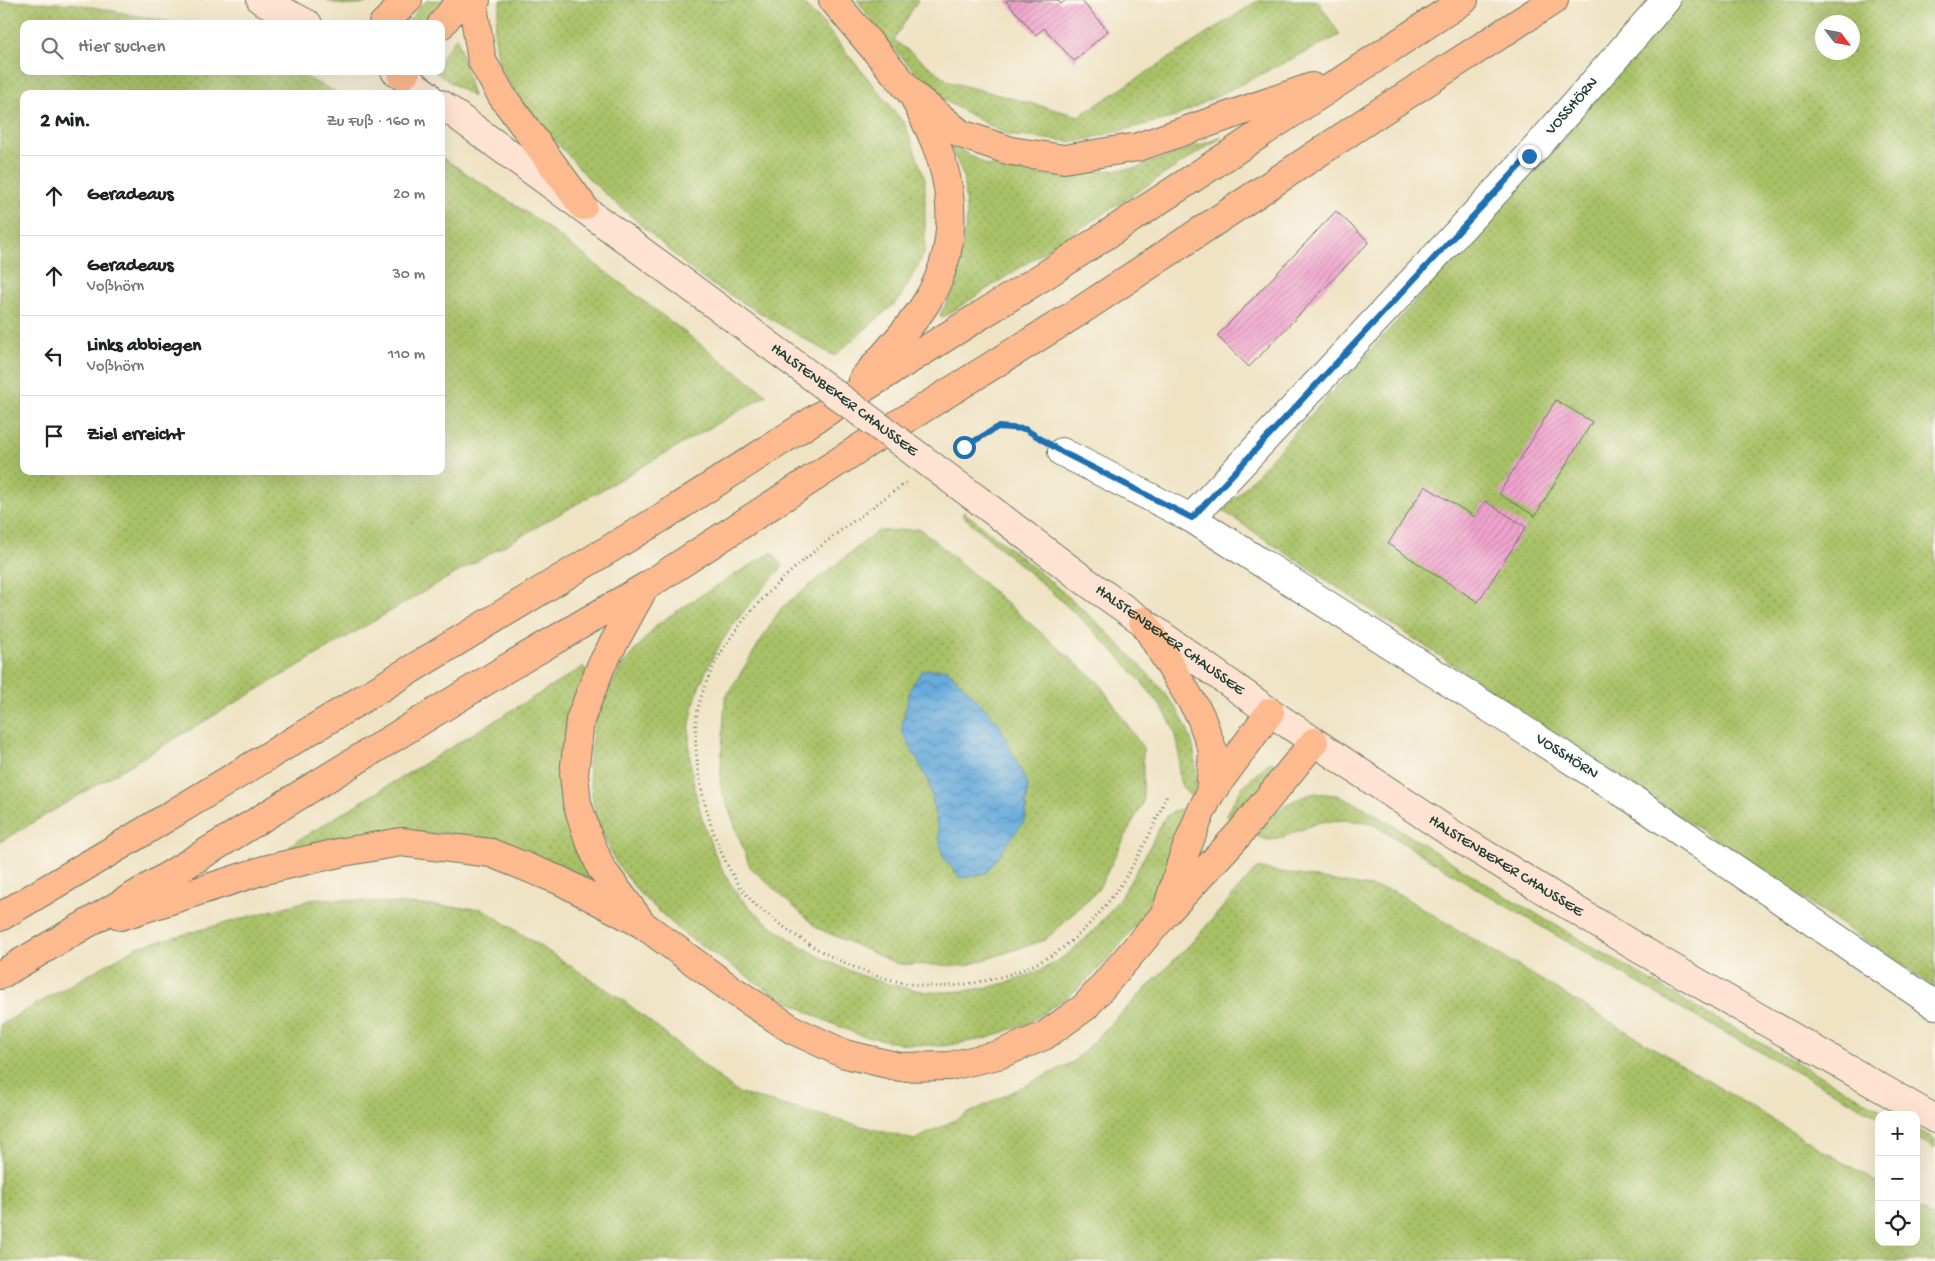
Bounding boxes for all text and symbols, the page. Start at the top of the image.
north arrow [1815,15,1860,60]
search box [20,20,445,75]
icon: search [38,34,66,62]
text: Hier suchen [78,36,165,59]
street label: VOSSHÖRN [1541,74,1603,140]
text: 2 Min. [40,110,91,135]
text: Zu Fuß · 160 m [327,113,425,132]
route end [1518,145,1541,168]
icon: ahead [40,182,68,210]
text: Geradeaus [87,184,173,207]
text: 20 m [393,186,425,205]
text: Geradeaus [87,255,173,278]
icon: ahead [40,262,68,290]
text: 30 m [392,266,425,285]
text: Voßhörn [87,278,144,297]
text: Links abbiegen [87,335,201,358]
street label: HALSTENBEKER CHAUSSEE [766,339,922,462]
icon: left [40,342,68,370]
text: 110 m [388,346,425,365]
text: Voßhörn [87,358,144,377]
icon: arrive [40,422,68,450]
text: Ziel erreicht [87,424,184,447]
route start [953,436,976,459]
street label: HALSTENBEKER CHAUSSEE [1091,581,1249,701]
street label: VOSSHÖRN [1531,729,1602,784]
street label: HALSTENBEKER CHAUSSEE [1424,811,1587,922]
map controls [1875,1111,1920,1246]
button: + [1875,1111,1920,1156]
button: − [1875,1156,1920,1201]
button: locate [1875,1201,1920,1246]

